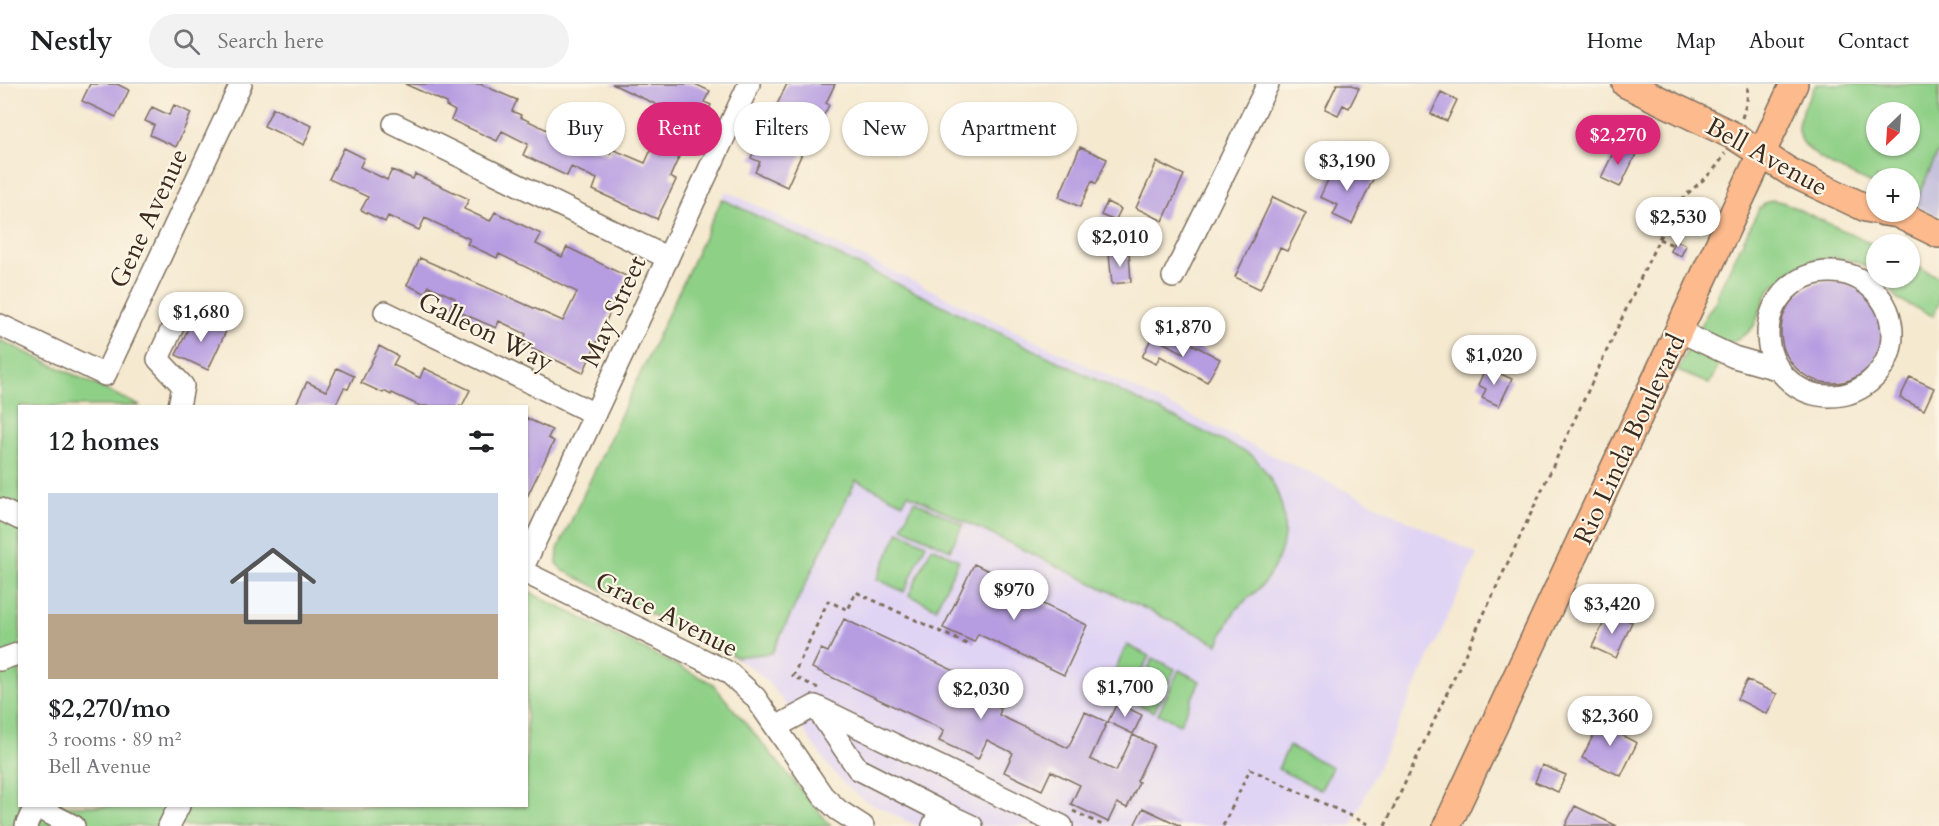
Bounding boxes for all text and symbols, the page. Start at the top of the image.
search box [149,14,569,68]
text: Nestly [30,22,113,60]
icon: search [170,25,203,58]
text: Search here [218,26,324,56]
text: Home [1587,27,1643,56]
text: Map [1676,27,1716,56]
text: About [1749,27,1805,56]
text: Contact [1838,27,1909,56]
chip: Buy [546,102,625,156]
chip: Rent [637,102,722,156]
chip: Filters [734,102,830,156]
chip: New [842,102,928,156]
chip: Apartment [940,102,1077,156]
north arrow [1866,102,1920,156]
map controls [1866,102,1920,288]
street label: Bell Avenue [1700,109,1834,204]
pin: $2,270 [1569,115,1667,166]
text: $2,270 [1589,121,1647,148]
pin: $3,190 [1298,141,1396,192]
street label: Gene Avenue [101,143,196,294]
text: $3,190 [1318,147,1376,174]
button: + [1866,168,1920,222]
pin: $2,530 [1629,197,1727,248]
text: $2,530 [1649,203,1707,230]
pin: $2,010 [1071,217,1169,268]
text: $2,010 [1091,223,1149,250]
button: − [1866,234,1920,288]
street label: May Street [572,250,654,373]
street label: Galleon Way [412,284,559,379]
pin: $1,680 [152,292,250,343]
text: $1,680 [172,298,230,325]
pin: $1,870 [1134,307,1232,358]
text: $1,870 [1154,313,1212,340]
street label: Rio Linda Boulevard [1565,328,1694,550]
pin: $1,020 [1445,335,1543,386]
text: $1,020 [1465,341,1523,368]
text: 12 homes [48,424,159,459]
icon: filters [465,425,498,458]
icon: home [219,532,327,640]
street label: Grace Avenue [589,563,744,666]
pin: $970 [978,570,1050,621]
text: $970 [994,576,1034,603]
pin: $3,420 [1563,584,1661,635]
text: $3,420 [1583,590,1641,617]
pin: $1,700 [1076,667,1174,718]
pin: $2,030 [932,669,1030,720]
text: $1,700 [1096,673,1154,700]
text: $2,030 [952,675,1010,702]
text: $2,270/mo [48,691,171,726]
pin: $2,360 [1561,696,1659,747]
text: $2,360 [1581,702,1639,729]
text: 3 rooms · 89 m² [48,726,181,753]
text: Bell Avenue [48,753,151,780]

